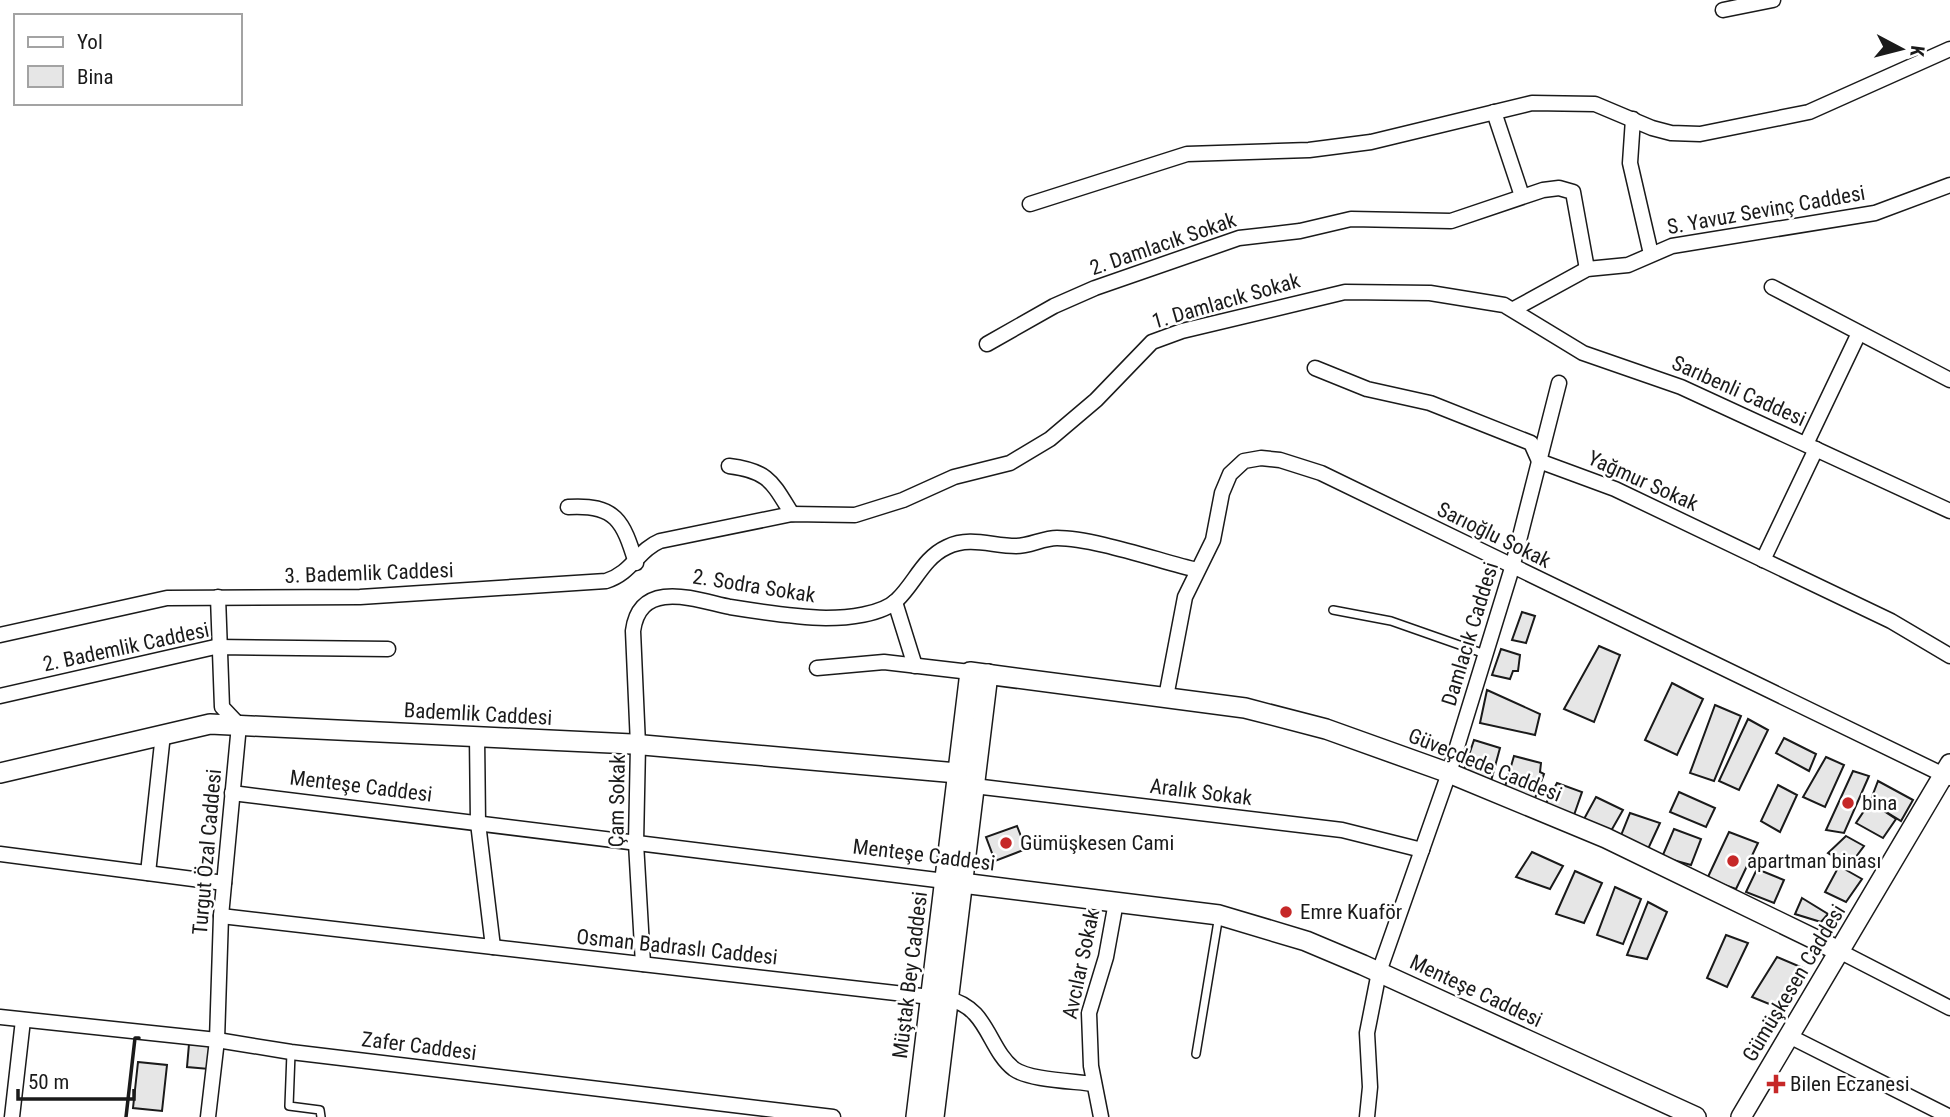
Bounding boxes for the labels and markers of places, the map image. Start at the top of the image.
place label: bina [1862,791,1897,815]
marker: bina [1840,795,1856,811]
place label: Gümüşkesen Cami [1020,831,1174,855]
marker: Gümüşkesen Cami [998,835,1014,851]
place label: apartman binası [1747,849,1881,873]
marker: apartman binası [1725,853,1741,869]
place label: Emre Kuaför [1300,900,1402,924]
marker: Emre Kuaför [1278,904,1294,920]
place label: Bilen Eczanesi [1790,1072,1910,1096]
marker: Bilen Eczanesi [1768,1076,1784,1092]

